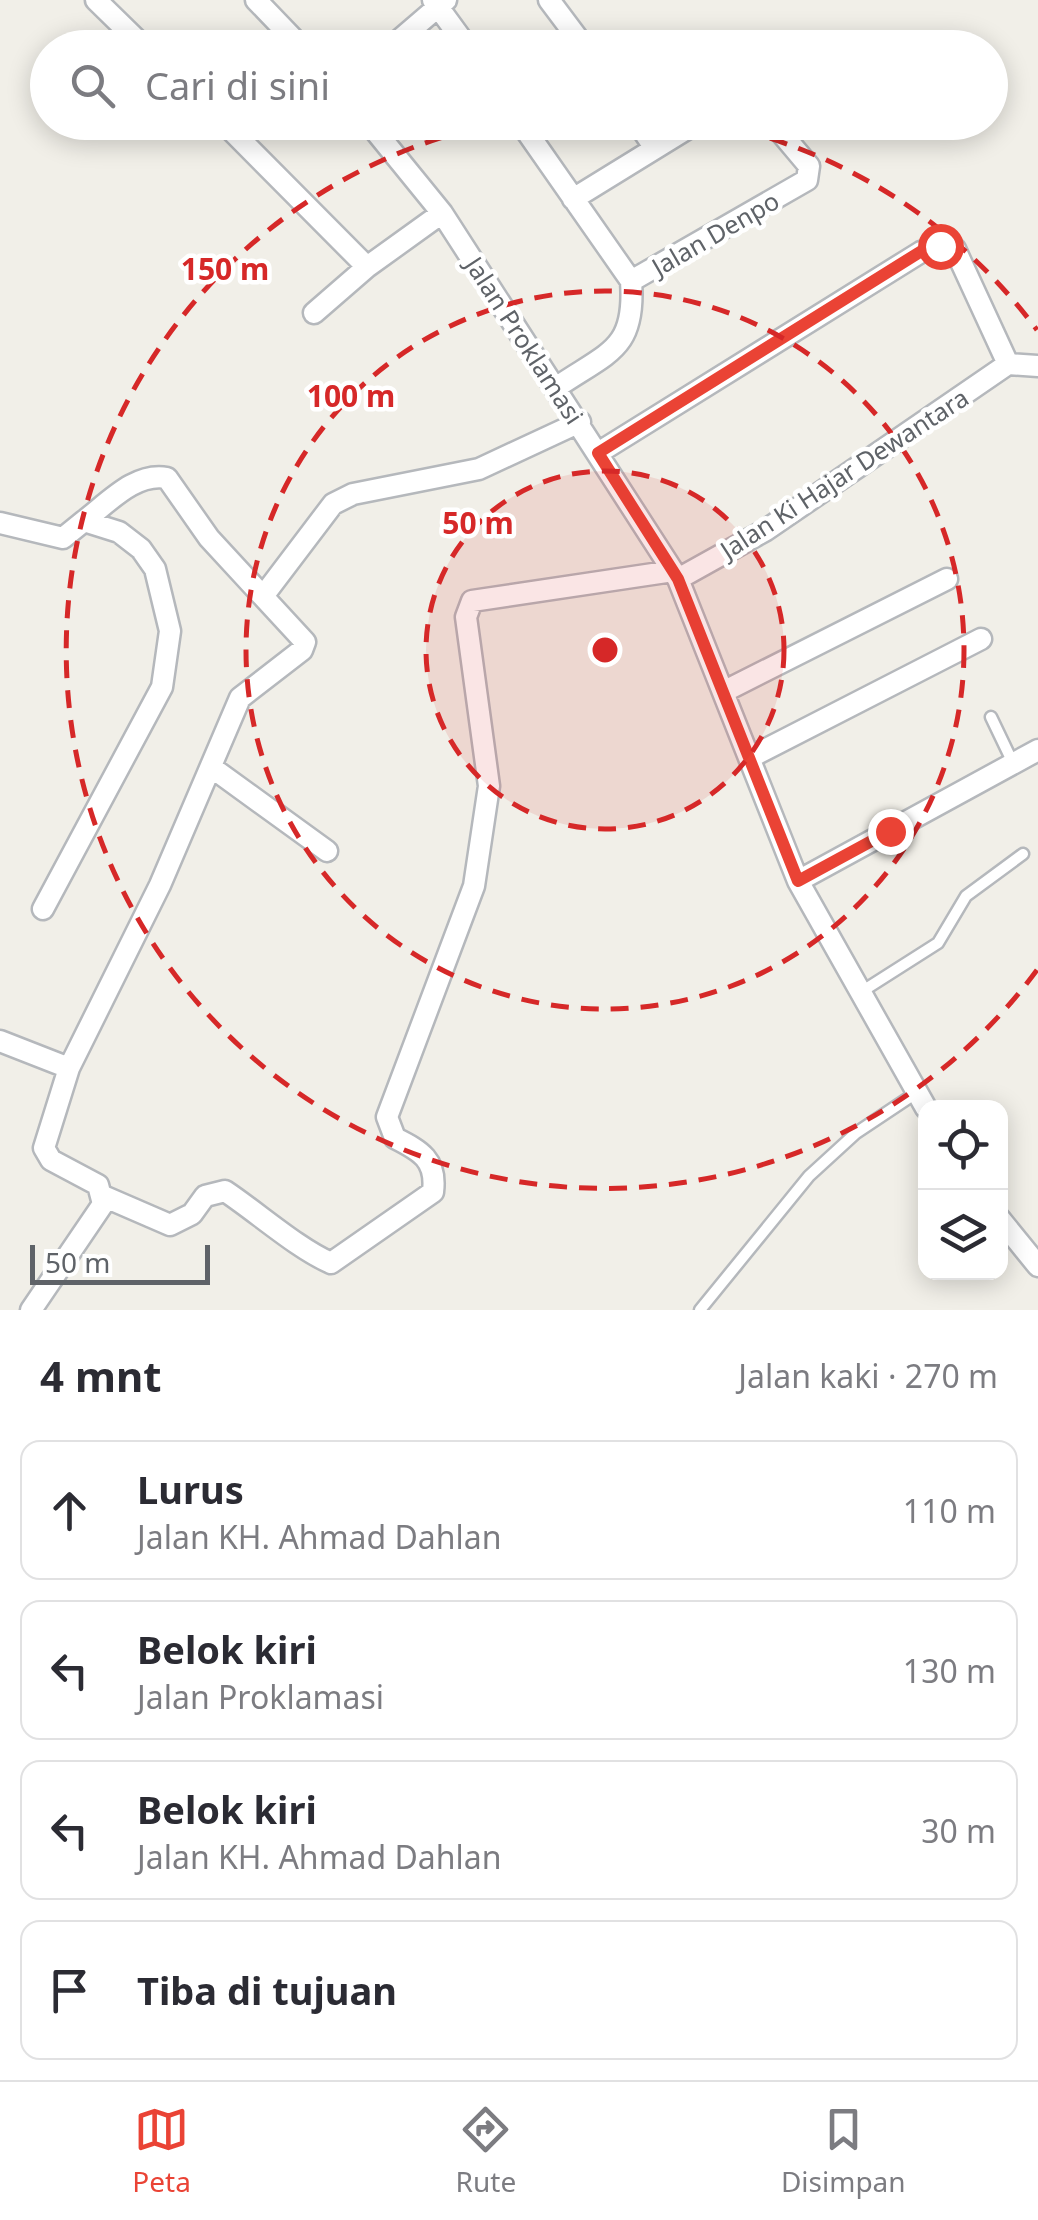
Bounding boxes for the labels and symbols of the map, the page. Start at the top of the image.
street label: Jalan Denpo [643,183,785,284]
route start [918,224,964,270]
text: 150 m [181,248,269,289]
street label: Jalan Proklamasi [457,248,592,430]
text: 100 m [307,375,395,416]
street label: Jalan Ki Hajar Dewantara [712,380,975,567]
text: 50 m [442,502,514,543]
centre of rings [587,632,623,668]
route end [868,809,914,855]
scale bar [30,1240,210,1284]

